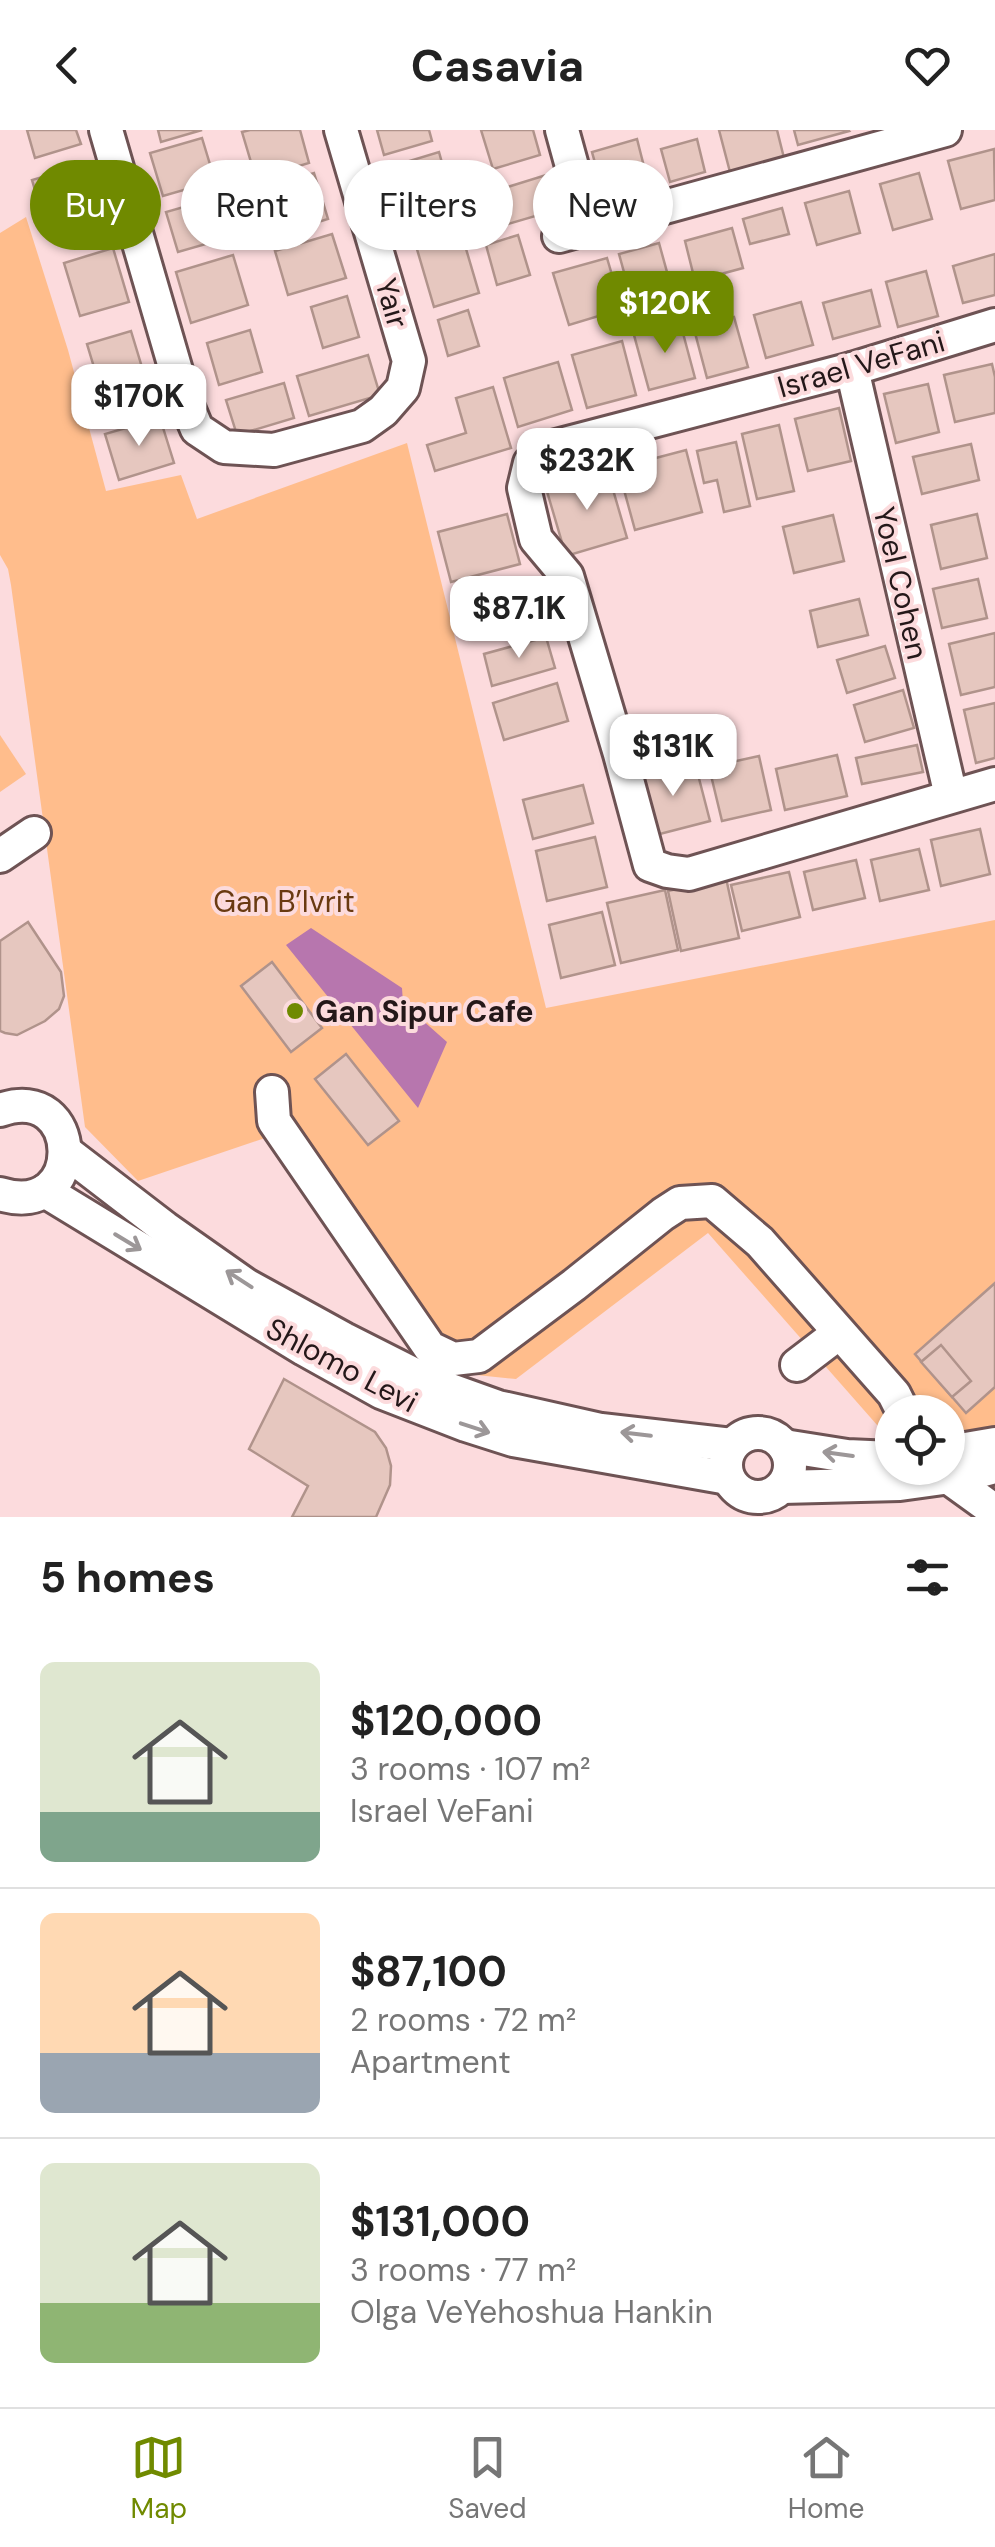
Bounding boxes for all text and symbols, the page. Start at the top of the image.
text: Casavia [411,36,584,95]
icon: back [40,38,95,93]
icon: heart [900,38,955,93]
chip: Buy [30,160,161,250]
chip: Rent [181,160,324,250]
chip: Filters [344,160,513,250]
chip: New [533,160,673,250]
pin: $120K [595,271,735,356]
street label: Yair [366,274,418,332]
text: $120K [619,282,711,324]
street label: Israel VeFani [773,322,949,406]
pin: $170K [69,364,209,449]
text: $170K [93,375,185,417]
pin: $232K [517,428,657,513]
text: $232K [539,439,635,481]
street label: Yoel Cohen [865,503,937,663]
pin: $87.1K [438,576,600,661]
text: $87.1K [472,587,566,629]
pin: $131K [603,714,743,799]
text: $131K [632,725,714,767]
park label: Gan B’Ivrit [213,882,355,921]
place label: Gan Sipur Cafe [315,992,534,1031]
marker: Gan Sipur Cafe [284,1000,306,1022]
one-way arrow [113,1232,142,1252]
one-way arrow [226,1269,253,1289]
street label: Shlomo Levi [259,1309,425,1421]
map controls [875,1395,965,1485]
button: locate [875,1395,965,1485]
one-way arrow [459,1420,490,1438]
one-way arrow [620,1424,652,1443]
one-way arrow [822,1445,855,1463]
text: 5 homes [40,1550,215,1605]
icon: filters [900,1550,955,1605]
text: $120,000 [350,1693,542,1748]
icon: home [120,1702,240,1822]
text: 3 rooms · 107 m² [350,1748,591,1790]
text: Israel VeFani [350,1790,534,1832]
text: $87,100 [350,1944,507,1999]
icon: home [120,1953,240,2073]
text: 2 rooms · 72 m² [350,1999,576,2041]
text: Apartment [350,2041,511,2083]
text: $131,000 [350,2194,530,2249]
icon: home [120,2203,240,2323]
text: 3 rooms · 77 m² [350,2249,576,2291]
text: Olga VeYehoshua Hankin [350,2291,713,2333]
tab: Map [131,2430,187,2527]
tab: Saved [448,2430,527,2527]
tab: Home [788,2430,864,2527]

